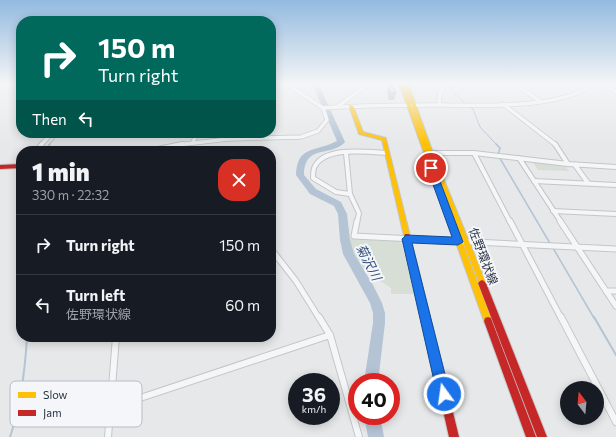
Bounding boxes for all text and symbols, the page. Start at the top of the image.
text: 150 m [98,30,175,64]
icon: right [32,32,84,84]
text: Turn right [98,64,178,86]
icon: left [75,108,97,130]
text: Then [32,110,67,128]
pin [414,151,448,185]
text: 1 min [32,157,90,186]
icon: arrive [420,157,442,179]
button: close [218,159,260,201]
text: 330 m · 22:32 [32,187,109,203]
street label: 佐野環状線 [467,225,501,287]
icon: right [32,234,54,256]
text: Turn right [66,236,135,254]
text: 150 m [219,236,260,254]
water label: 菊沢川 [353,241,386,285]
text: Turn left [66,286,125,304]
icon: left [32,294,54,316]
text: 60 m [225,296,260,314]
text: 佐野環状線 [66,306,131,322]
speed limit sign: 40 [348,373,400,425]
position arrow [423,373,465,415]
legend [10,381,142,427]
north arrow [560,381,604,425]
map controls [560,381,604,425]
text: 36 [302,382,326,406]
text: Slow [43,388,68,401]
text: km/h [302,403,326,415]
text: Jam [43,406,62,420]

